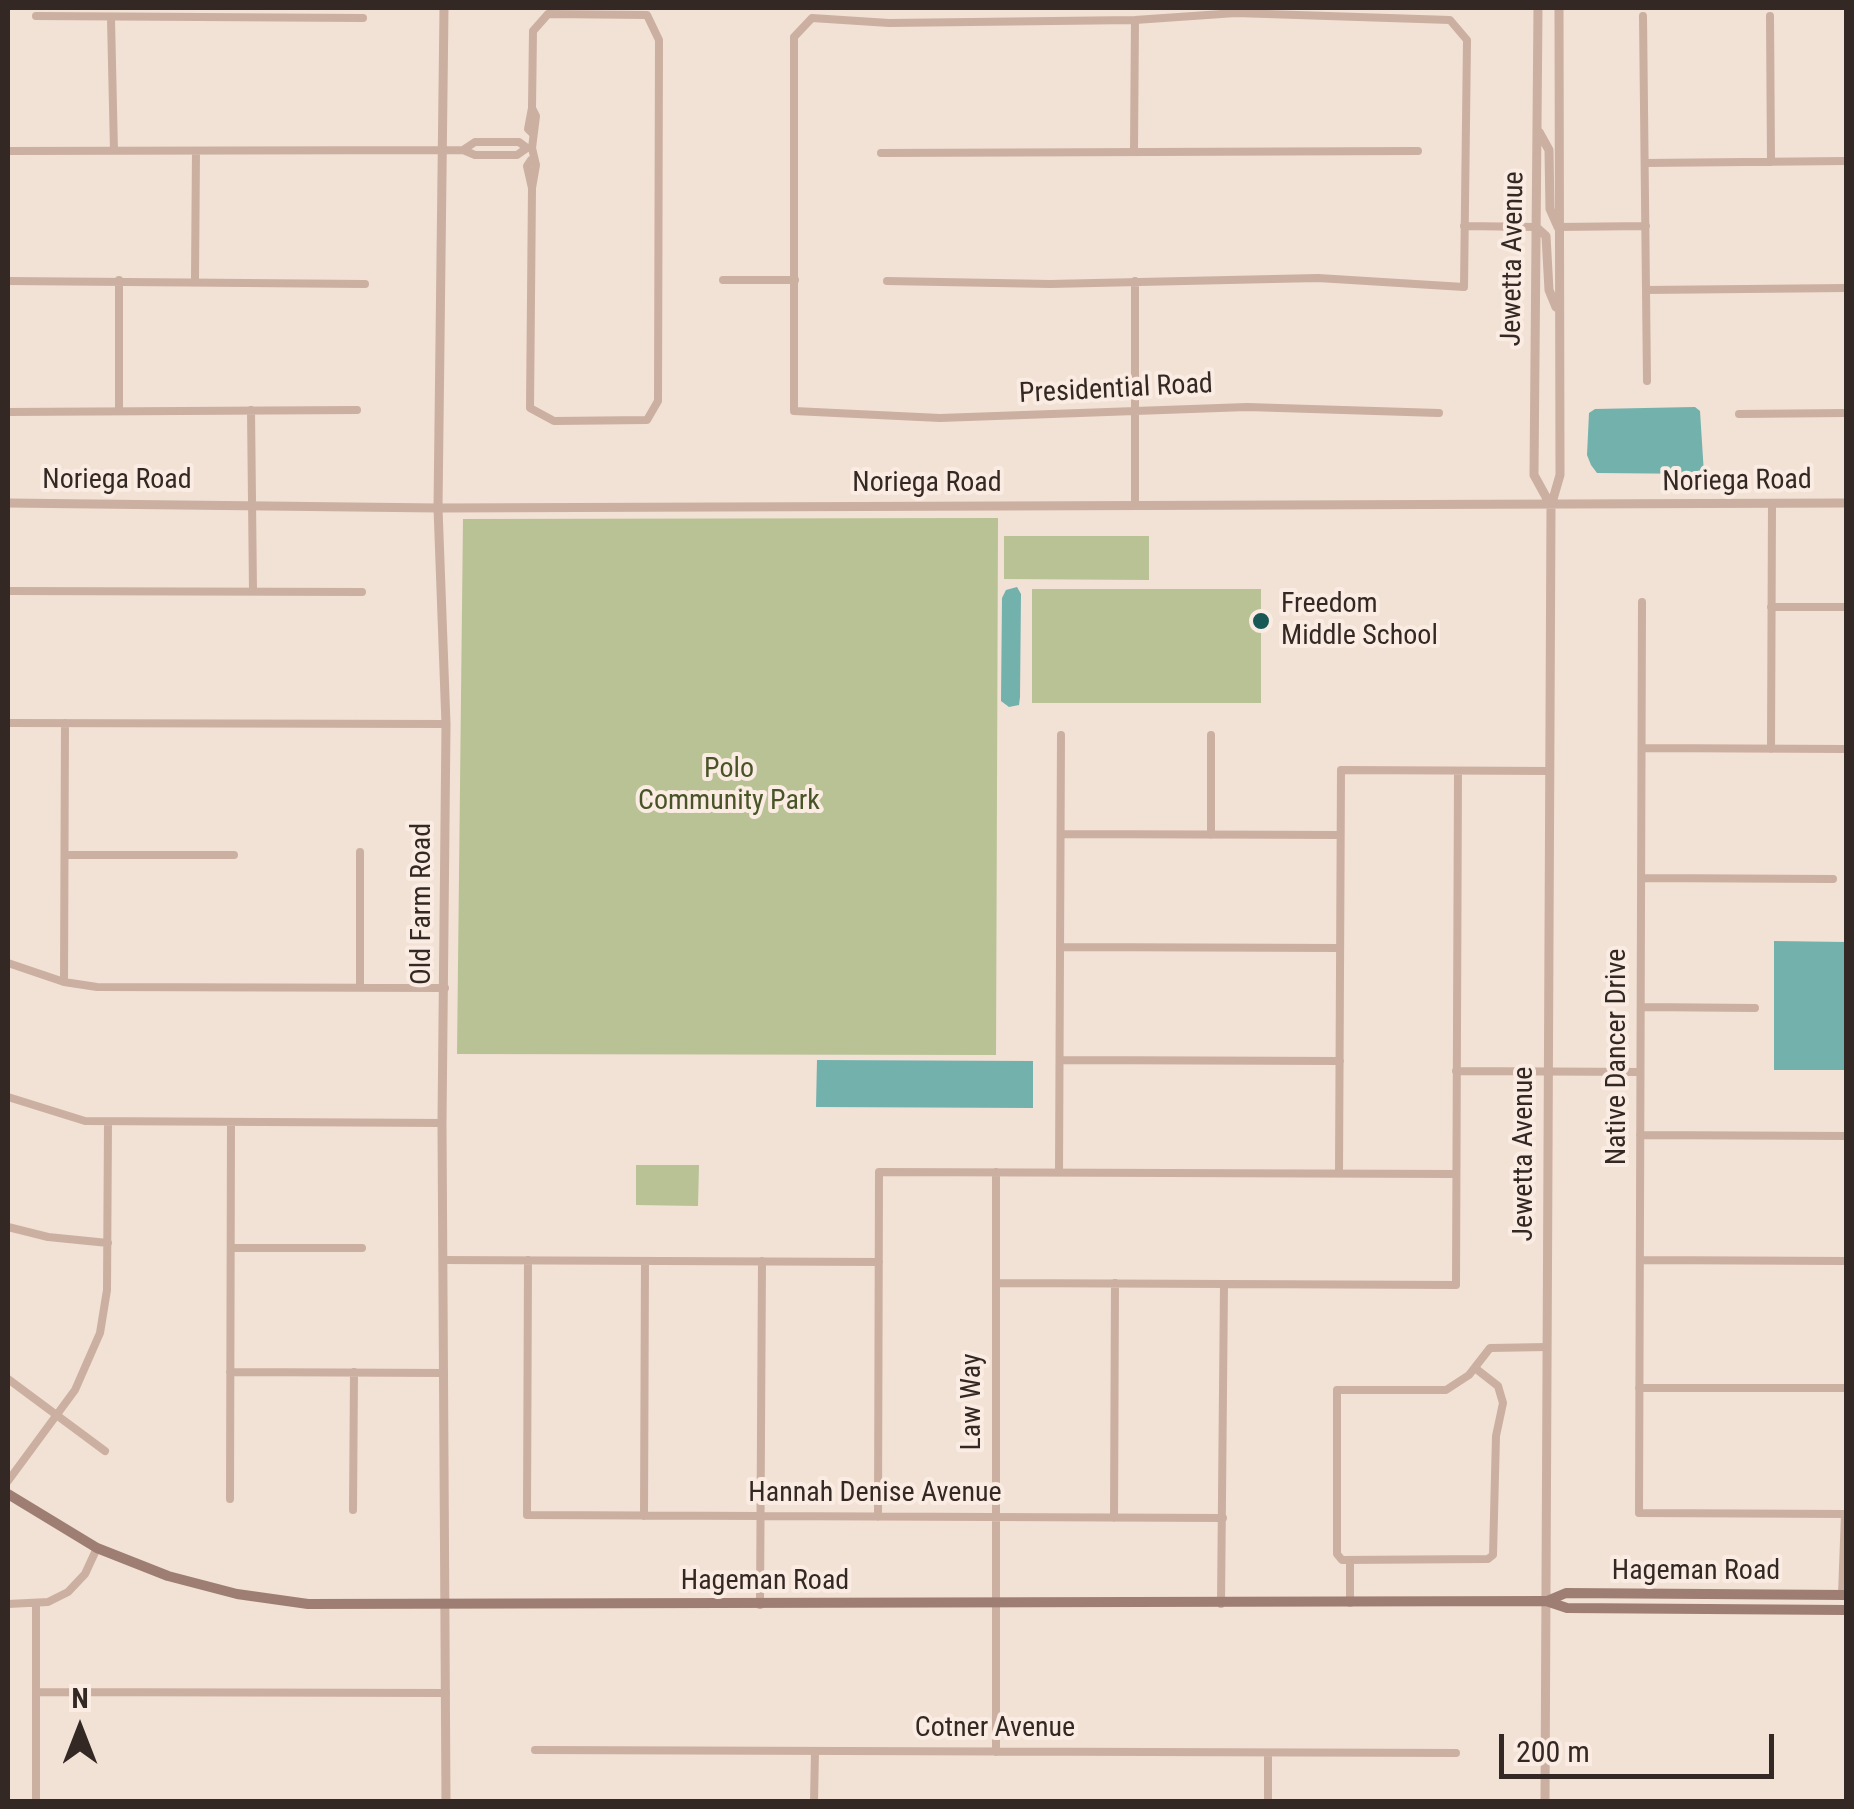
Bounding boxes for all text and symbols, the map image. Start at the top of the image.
street label: Jewetta Avenue [1496,171,1532,347]
street label: Presidential Road [1018,368,1214,412]
street label: Noriega Road [42,464,192,498]
street label: Noriega Road [1662,464,1812,500]
street label: Noriega Road [852,467,1002,501]
place label: Freedom Middle School [1281,588,1438,654]
marker: Freedom Middle School [1250,610,1272,632]
park label: Polo Community Park [638,753,820,819]
street label: Old Farm Road [406,823,440,985]
street label: Native Dancer Drive [1601,949,1635,1165]
street label: Jewetta Avenue [1508,1066,1542,1242]
street label: Law Way [956,1353,990,1451]
street label: Hannah Denise Avenue [748,1477,1002,1511]
street label: Hageman Road [1612,1555,1780,1589]
street label: Hageman Road [681,1565,849,1599]
north arrow [30,1679,130,1779]
text: N [71,1682,89,1715]
street label: Cotner Avenue [915,1712,1075,1746]
scale bar [1504,1714,1779,1776]
text: 200 m [1516,1734,1590,1769]

